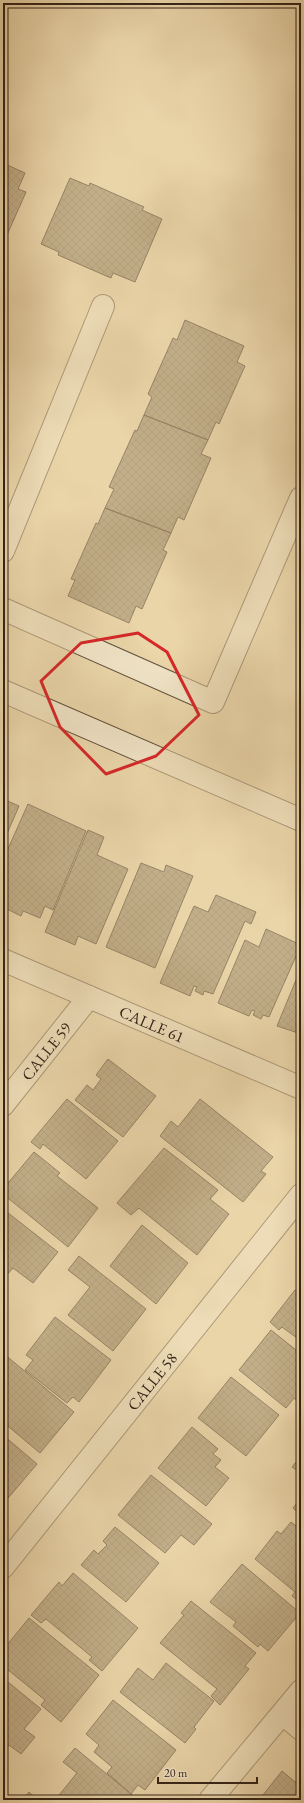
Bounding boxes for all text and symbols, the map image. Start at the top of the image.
street label: CALLE 61 [116,1001,187,1048]
street label: CALLE 59 [17,1018,76,1085]
street label: CALLE 58 [122,1348,182,1415]
scale bar [158,1759,257,1785]
text: 20 m [164,1765,188,1781]

